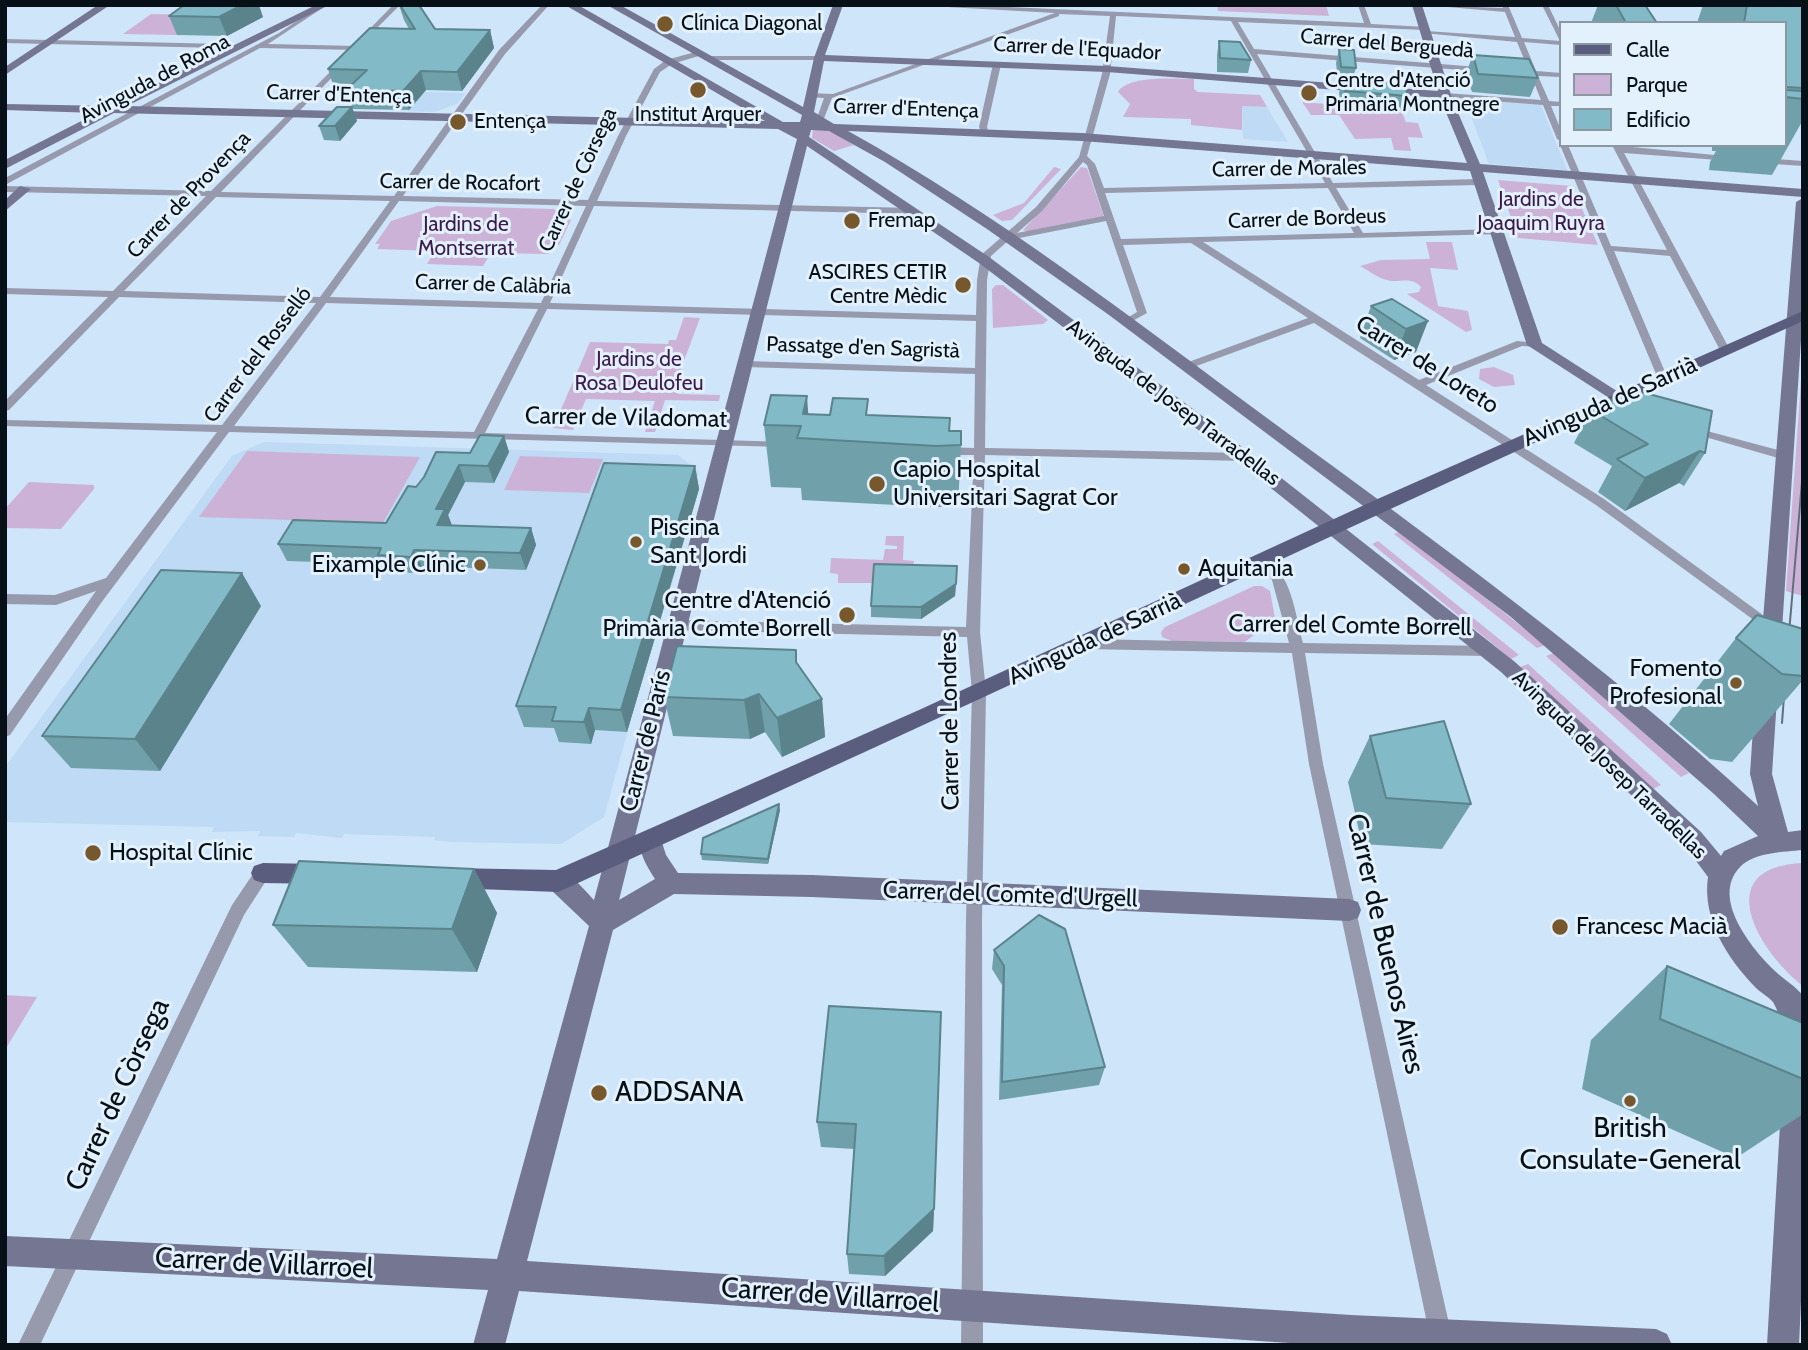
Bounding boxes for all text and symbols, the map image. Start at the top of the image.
place label: Clínica Diagonal [681,11,822,37]
marker: Clínica Diagonal [655,14,675,34]
legend [1560,21,1787,147]
street label: Carrer del Berguedà [1299,24,1475,64]
street label: Avinguda de Roma [76,29,234,129]
street label: Carrer de l'Equador [993,32,1161,66]
text: Calle [1626,37,1670,62]
place label: Centre d'Atenció Primària Montnegre [1325,68,1499,118]
text: Parque [1626,72,1688,97]
street label: Carrer d'Entença [266,80,412,110]
marker: Institut Arquer [688,80,708,100]
marker: Centre d'Atenció Primària Montnegre [1299,83,1319,103]
street label: Carrer d'Entença [833,94,979,124]
place label: Institut Arquer [635,102,761,128]
street label: Carrer de Còrsega [534,104,622,256]
text: Edificio [1626,107,1690,132]
place label: Entença [474,109,546,135]
marker: Entença [448,112,468,132]
street label: Carrer de Provença [122,126,256,264]
street label: Carrer de Morales [1212,155,1366,183]
street label: Carrer de Rocafort [379,169,541,197]
park label: Jardins de Joaquim Ruyra [1477,187,1605,237]
street label: Carrer de Bordeus [1228,204,1386,234]
place label: Fremap [868,208,935,234]
marker: Fremap [842,211,862,231]
park label: Jardins de Montserrat [418,212,514,262]
place label: ASCIRES CETIR Centre Mèdic [808,260,947,310]
street label: Carrer de Calàbria [415,270,571,300]
marker: ASCIRES CETIR Centre Mèdic [953,275,973,295]
street label: Carrer del Rosselló [199,282,317,428]
street label: Carrer de Loreto [1350,310,1504,420]
street label: Avinguda de Josep Tarradellas [1061,315,1285,491]
street label: Passatge d'en Sagristà [766,332,960,364]
park label: Jardins de Rosa Deulofeu [574,347,704,397]
street label: Avinguda de Sarrià [1519,351,1701,453]
street label: Carrer de Viladomat [525,402,727,434]
place label: Capio Hospital Universitari Sagrat Cor [893,456,1118,512]
marker: Capio Hospital Universitari Sagrat Cor [867,474,887,494]
place label: Piscina Sant Jordi [650,514,747,570]
marker: Piscina Sant Jordi [628,534,644,550]
place label: Eixample Clínic [312,551,466,579]
place label: Aquitania [1198,555,1293,583]
marker: Eixample Clínic [472,557,488,573]
marker: Aquitania [1176,561,1192,577]
street label: Avinguda de Sarrià [1004,586,1186,692]
place label: Centre d'Atenció Primària Comte Borrell [602,587,831,643]
marker: Centre d'Atenció Primària Comte Borrell [837,605,857,625]
street label: Carrer del Comte Borrell [1228,609,1472,643]
street label: Carrer de Londres [934,631,966,811]
place label: Fomento Profesional [1609,655,1722,711]
street label: Avinguda de Josep Tarradellas [1507,665,1711,865]
street label: Carrer de París [614,667,678,815]
marker: Fomento Profesional [1728,675,1744,691]
street label: Carrer de Buenos Aires [1339,811,1431,1077]
place label: Hospital Clínic [109,839,253,867]
marker: Hospital Clínic [83,843,103,863]
street label: Carrer del Comte d'Urgell [882,876,1138,914]
place label: Francesc Macià [1576,913,1727,941]
marker: Francesc Macià [1550,917,1570,937]
street label: Carrer de Còrsega [59,994,177,1196]
place label: ADDSANA [615,1076,744,1110]
marker: ADDSANA [589,1083,609,1103]
marker: British Consulate-General [1622,1093,1638,1109]
place label: British Consulate-General [1519,1112,1741,1178]
street label: Carrer de Villarroel [154,1242,374,1286]
street label: Carrer de Villarroel [720,1272,940,1320]

